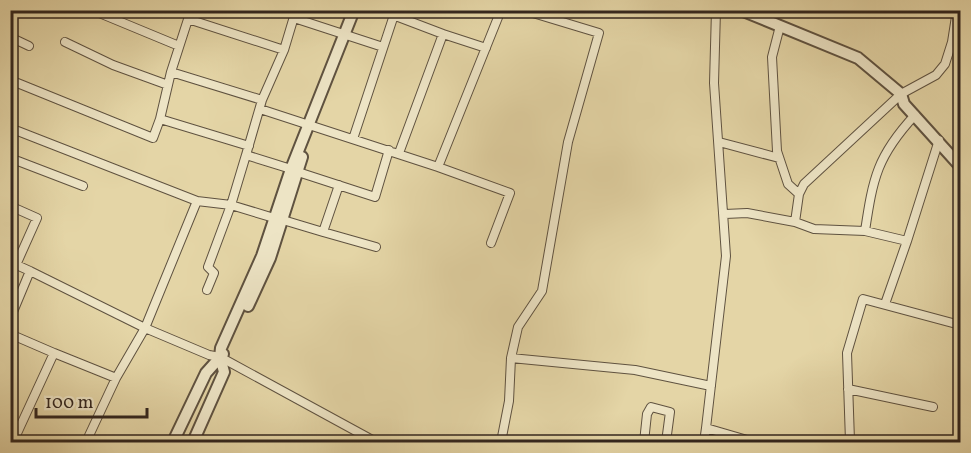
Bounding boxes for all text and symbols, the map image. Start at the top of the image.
scale bar [36,381,147,419]
text: 100 m [45,391,94,416]

